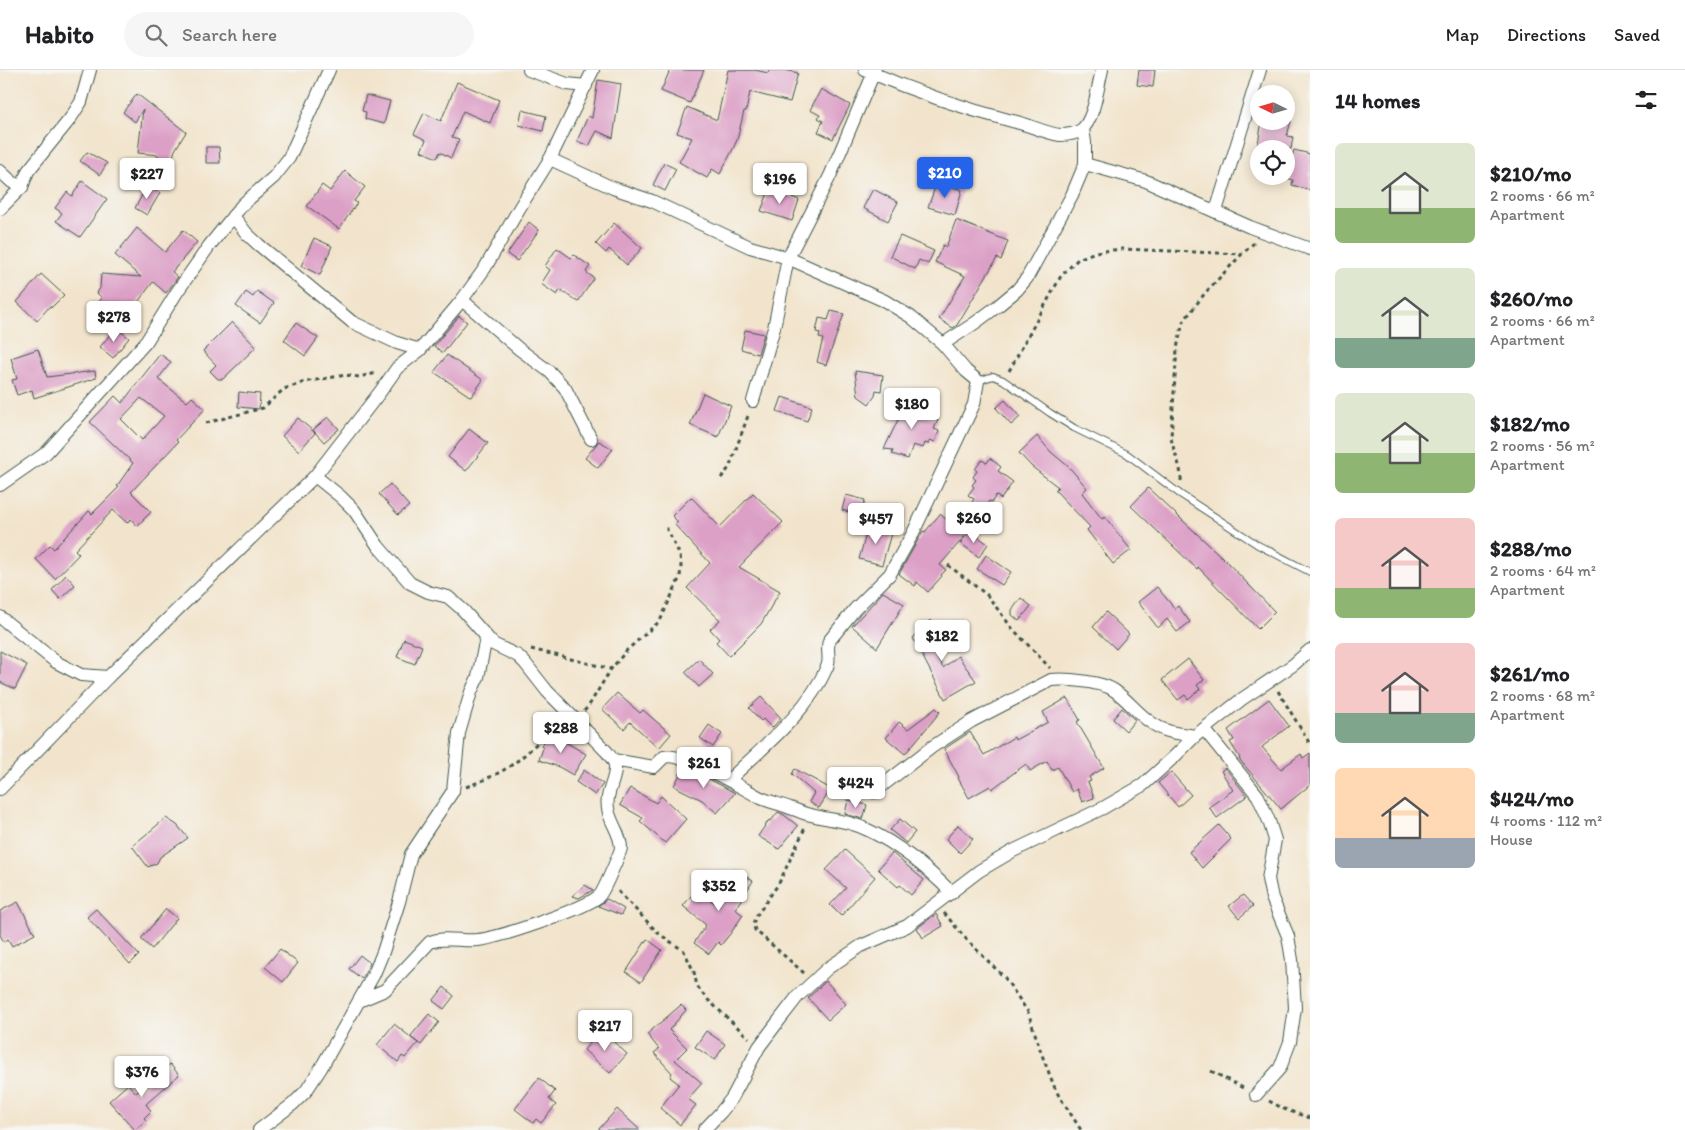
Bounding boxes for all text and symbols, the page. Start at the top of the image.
search box [124,12,474,57]
text: Habito [25,20,94,49]
icon: search [142,21,170,49]
text: Search here [182,23,277,46]
text: Map [1446,24,1479,46]
text: Directions [1507,24,1586,46]
text: Saved [1614,24,1660,46]
north arrow [1250,85,1295,130]
map controls [1250,85,1295,185]
icon: filters [1632,86,1660,114]
text: 14 homes [1335,88,1420,113]
button: locate [1250,140,1295,185]
pin: $210 [915,156,975,199]
pin: $227 [117,158,177,200]
text: $210/mo [1490,161,1572,186]
pin: $196 [750,162,810,205]
text: $210 [928,163,962,182]
icon: home [1375,163,1435,223]
text: $227 [131,164,163,183]
text: $196 [764,169,796,188]
text: 2 rooms · 66 m² [1490,186,1595,205]
text: Apartment [1490,205,1565,224]
text: $260/mo [1490,286,1573,311]
icon: home [1375,288,1435,348]
pin: $278 [84,300,144,343]
text: $278 [97,307,131,326]
text: 2 rooms · 66 m² [1490,311,1595,330]
text: Apartment [1490,330,1565,349]
pin: $180 [882,388,942,430]
text: $180 [895,394,929,413]
text: $182/mo [1490,411,1570,436]
icon: home [1375,413,1435,473]
text: 2 rooms · 56 m² [1490,436,1595,455]
text: Apartment [1490,455,1565,474]
pin: $457 [846,502,906,545]
pin: $260 [944,502,1004,544]
text: $260 [957,508,991,527]
text: $457 [859,509,893,528]
text: $288/mo [1490,536,1572,561]
icon: home [1375,538,1435,598]
text: 2 rooms · 64 m² [1490,561,1596,580]
text: Apartment [1490,580,1565,599]
pin: $182 [912,620,972,662]
text: $182 [926,626,958,645]
text: $261/mo [1490,661,1570,686]
icon: home [1375,663,1435,723]
text: 2 rooms · 68 m² [1490,686,1595,705]
text: Apartment [1490,705,1565,724]
pin: $288 [531,712,591,754]
text: $288 [544,718,578,737]
pin: $261 [674,746,734,789]
text: $261 [688,753,720,772]
pin: $424 [826,766,886,809]
text: $424 [838,773,874,792]
text: $424/mo [1490,786,1574,811]
icon: home [1375,788,1435,848]
text: 4 rooms · 112 m² [1490,811,1602,830]
text: House [1490,830,1533,849]
pin: $352 [689,870,749,912]
text: $352 [702,876,736,895]
pin: $217 [575,1010,635,1052]
text: $217 [589,1016,621,1035]
pin: $376 [112,1056,172,1098]
text: $376 [125,1062,159,1081]

